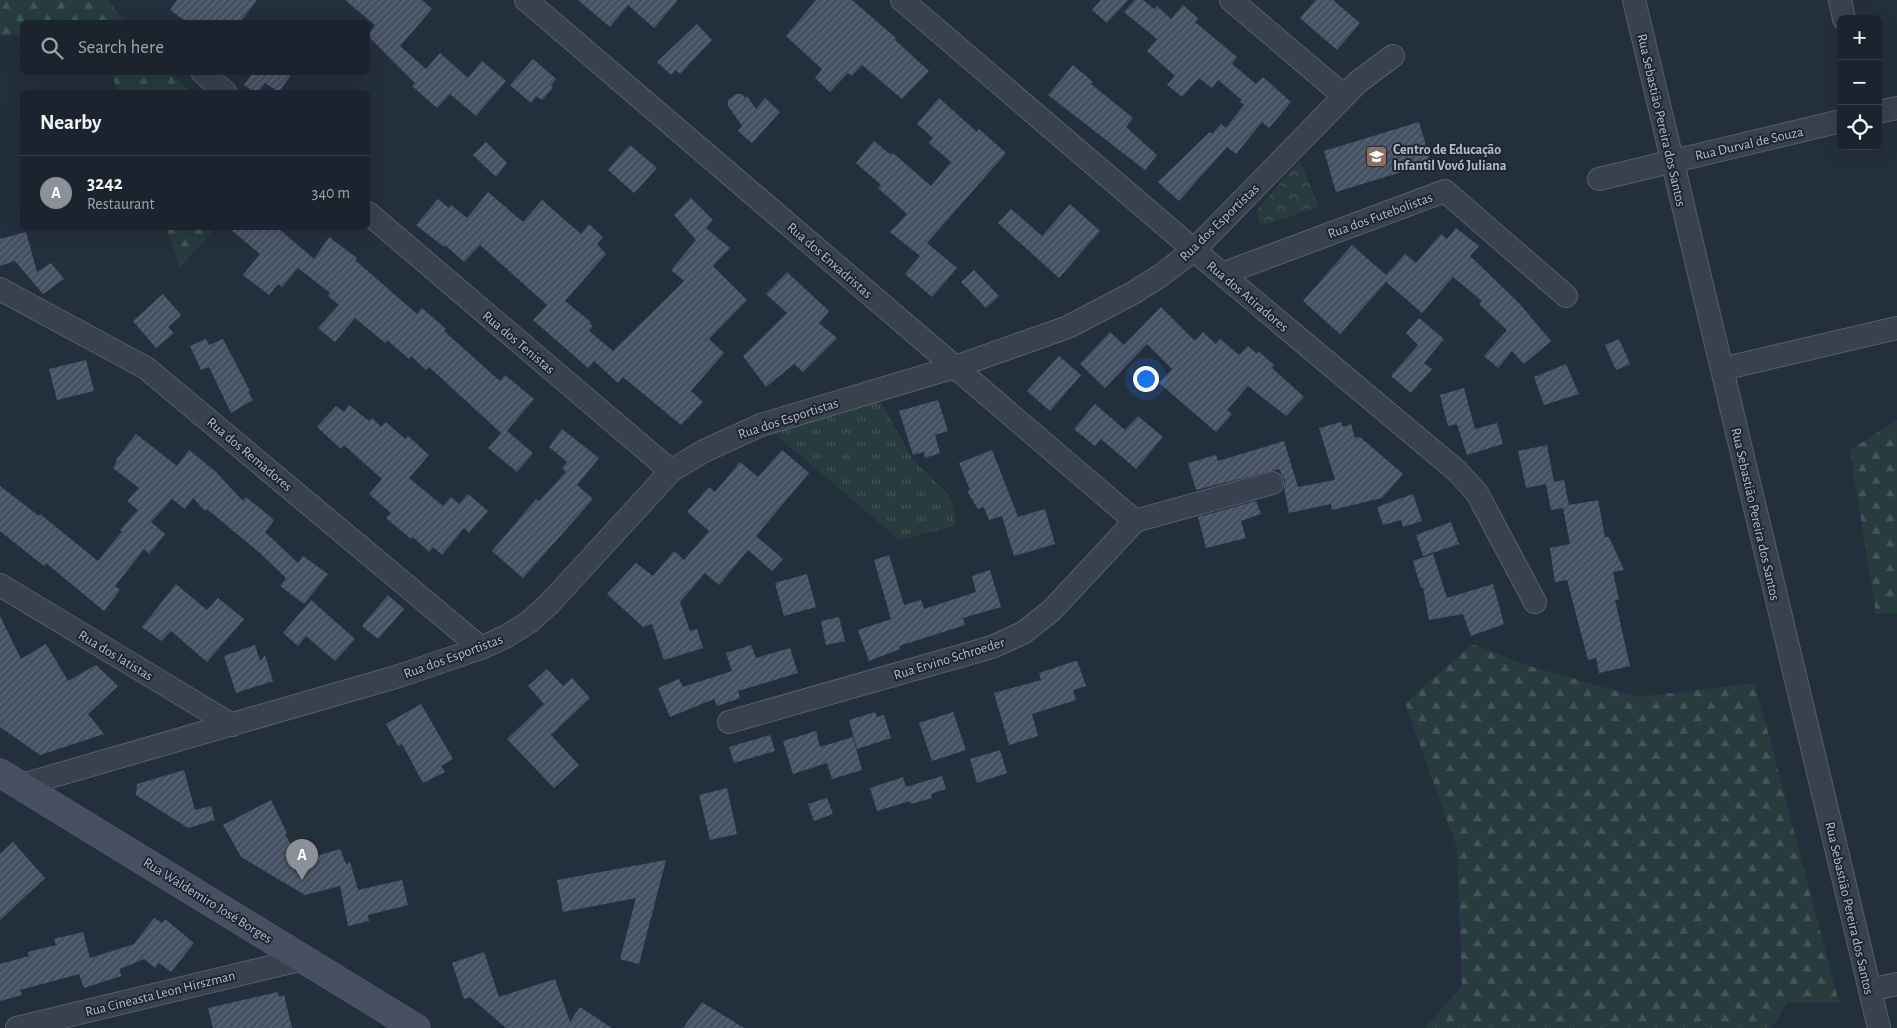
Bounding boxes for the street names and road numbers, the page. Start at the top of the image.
street label: Rua Sebastião Pereira dos Santos [1634,32,1688,208]
street label: Rua Durval de Souza [1694,125,1805,163]
street label: Rua dos Esportistas [1177,181,1262,264]
street label: Rua dos Futebolistas [1326,190,1435,241]
street label: Rua dos Enxadristas [784,220,875,301]
street label: Rua dos Atiradores [1204,259,1291,335]
street label: Rua dos Tenistas [480,309,557,377]
street label: Rua dos Esportistas [736,396,840,442]
street label: Rua dos Remadores [204,415,295,494]
street label: Rua Sebastião Pereira dos Santos [1728,426,1782,602]
street label: Rua dos Iatistas [76,628,155,684]
street label: Rua dos Esportistas [402,632,505,681]
street label: Rua Ervino Schroeder [892,635,1007,683]
street label: Rua Sebastião Pereira dos Santos [1822,820,1876,996]
street label: Rua Waldemiro José Borges [141,855,274,946]
street label: Rua Cineasta Leon Hirszman [84,969,237,1019]

